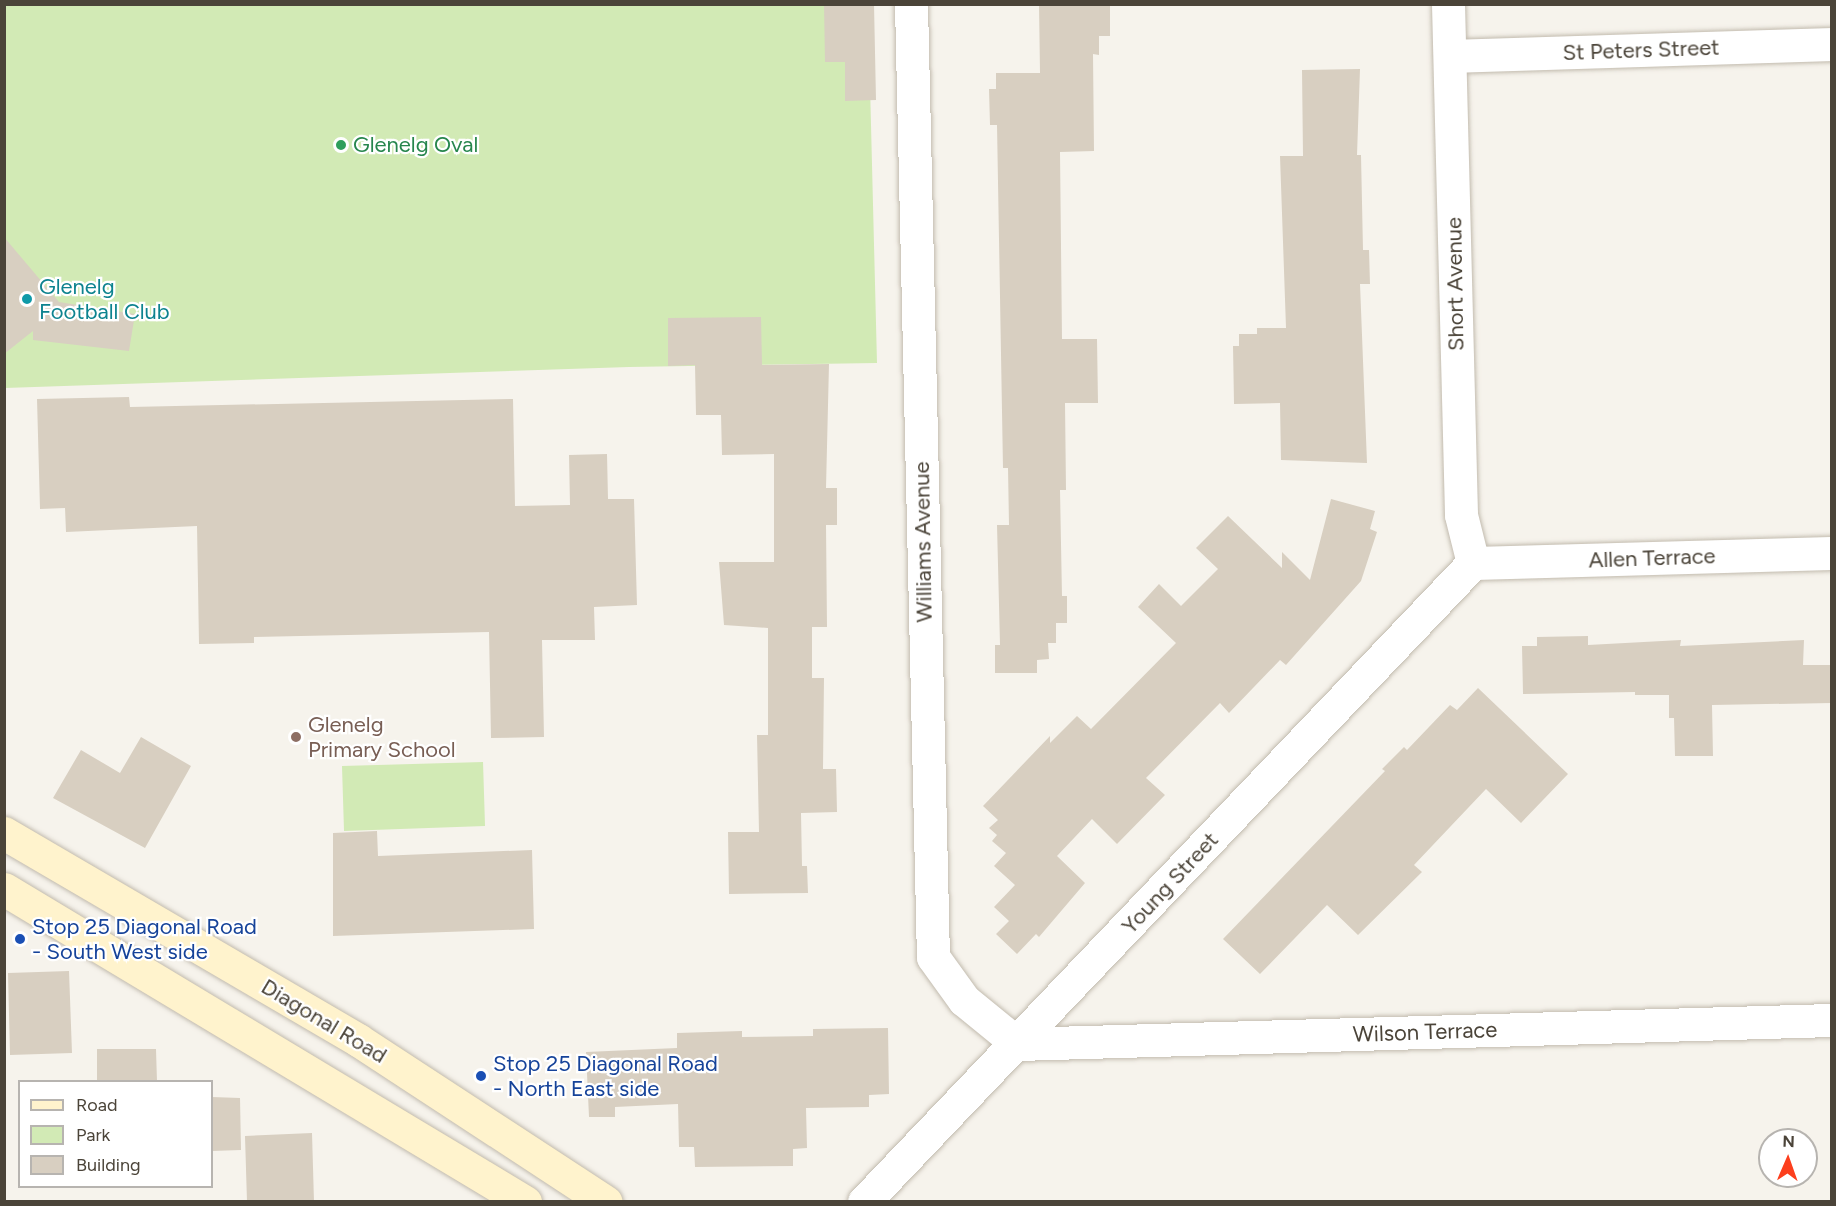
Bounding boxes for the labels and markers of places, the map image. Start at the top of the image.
place label: Glenelg Oval [353,132,478,158]
marker: Glenelg Oval [334,138,348,152]
place label: Glenelg Football Club [39,273,170,324]
marker: Glenelg Football Club [20,292,34,306]
place label: Glenelg Primary School [308,711,456,762]
marker: Glenelg Primary School [289,730,303,744]
place label: Stop 25 Diagonal Road - South West side [32,913,257,964]
marker: Stop 25 Diagonal Road - South West side [13,932,27,946]
place label: Stop 25 Diagonal Road - North East side [493,1050,718,1102]
marker: Stop 25 Diagonal Road - North East side [474,1069,488,1083]

